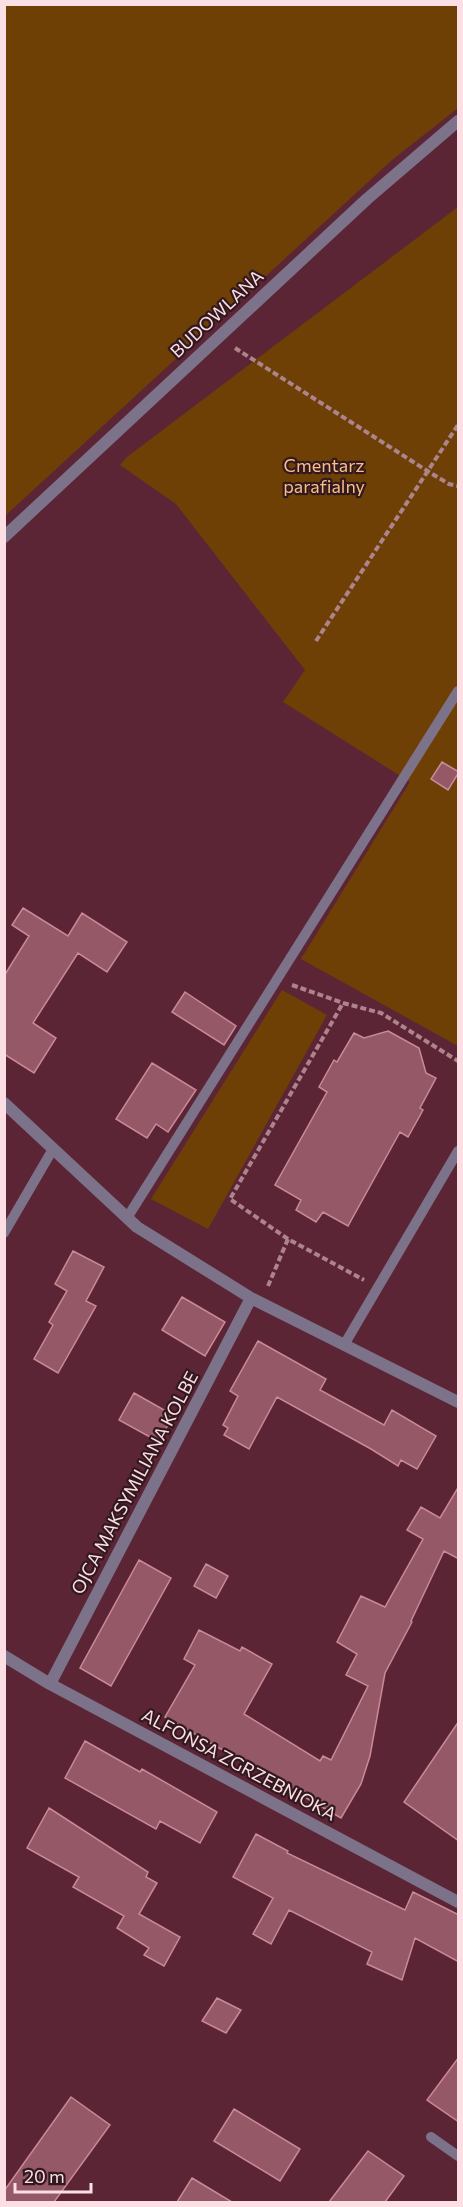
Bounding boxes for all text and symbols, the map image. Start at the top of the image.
street label: BUDOWLANA [165,264,267,362]
park label: Cmentarz parafialny [283,454,365,497]
street label: OJCA MAKSYMILIANA KOLBE [66,1367,202,1598]
street label: ALFONSA ZGRZEBNIOKA [138,1703,340,1825]
scale bar [15,2156,92,2194]
text: 20 m [24,2165,65,2187]

